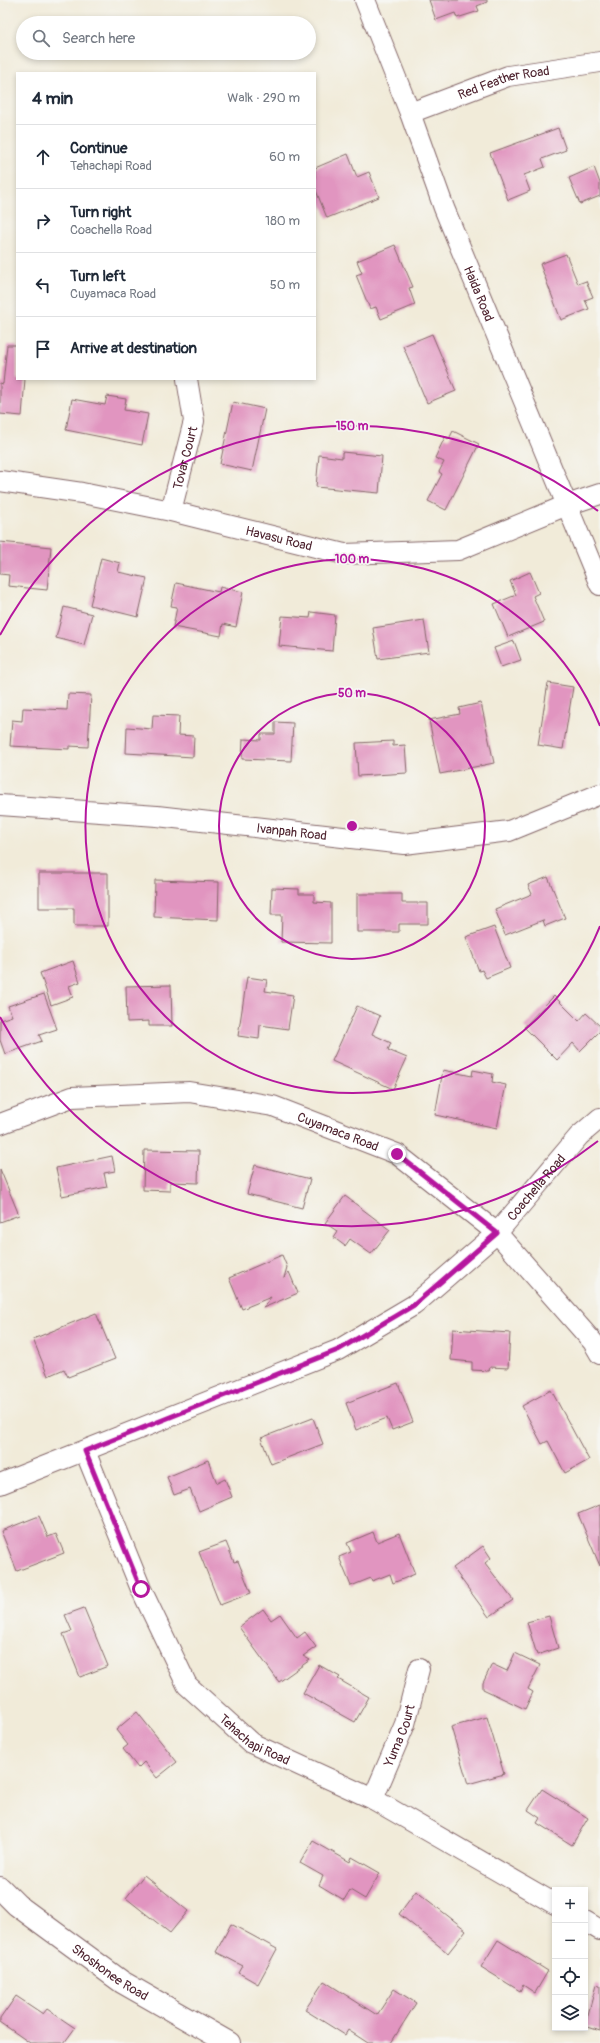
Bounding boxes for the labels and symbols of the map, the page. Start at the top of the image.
street label: Red Feather Road [456,63,551,103]
street label: Haida Road [460,264,497,324]
text: 150 m [336,419,369,434]
street label: Tovar Court [170,424,202,491]
street label: Havasu Road [244,523,314,555]
text: 100 m [335,552,370,567]
text: 50 m [338,686,366,701]
centre of rings [345,819,359,833]
street label: Ivanpah Road [256,820,328,844]
street label: Cuyamaca Road [295,1109,381,1155]
route end [388,1145,406,1163]
street label: Coachella Road [504,1151,569,1224]
route start [132,1580,150,1598]
street label: Yuma Court [380,1702,419,1770]
street label: Tehachapi Road [215,1711,292,1769]
street label: Shoshonee Road [68,1941,151,2004]

